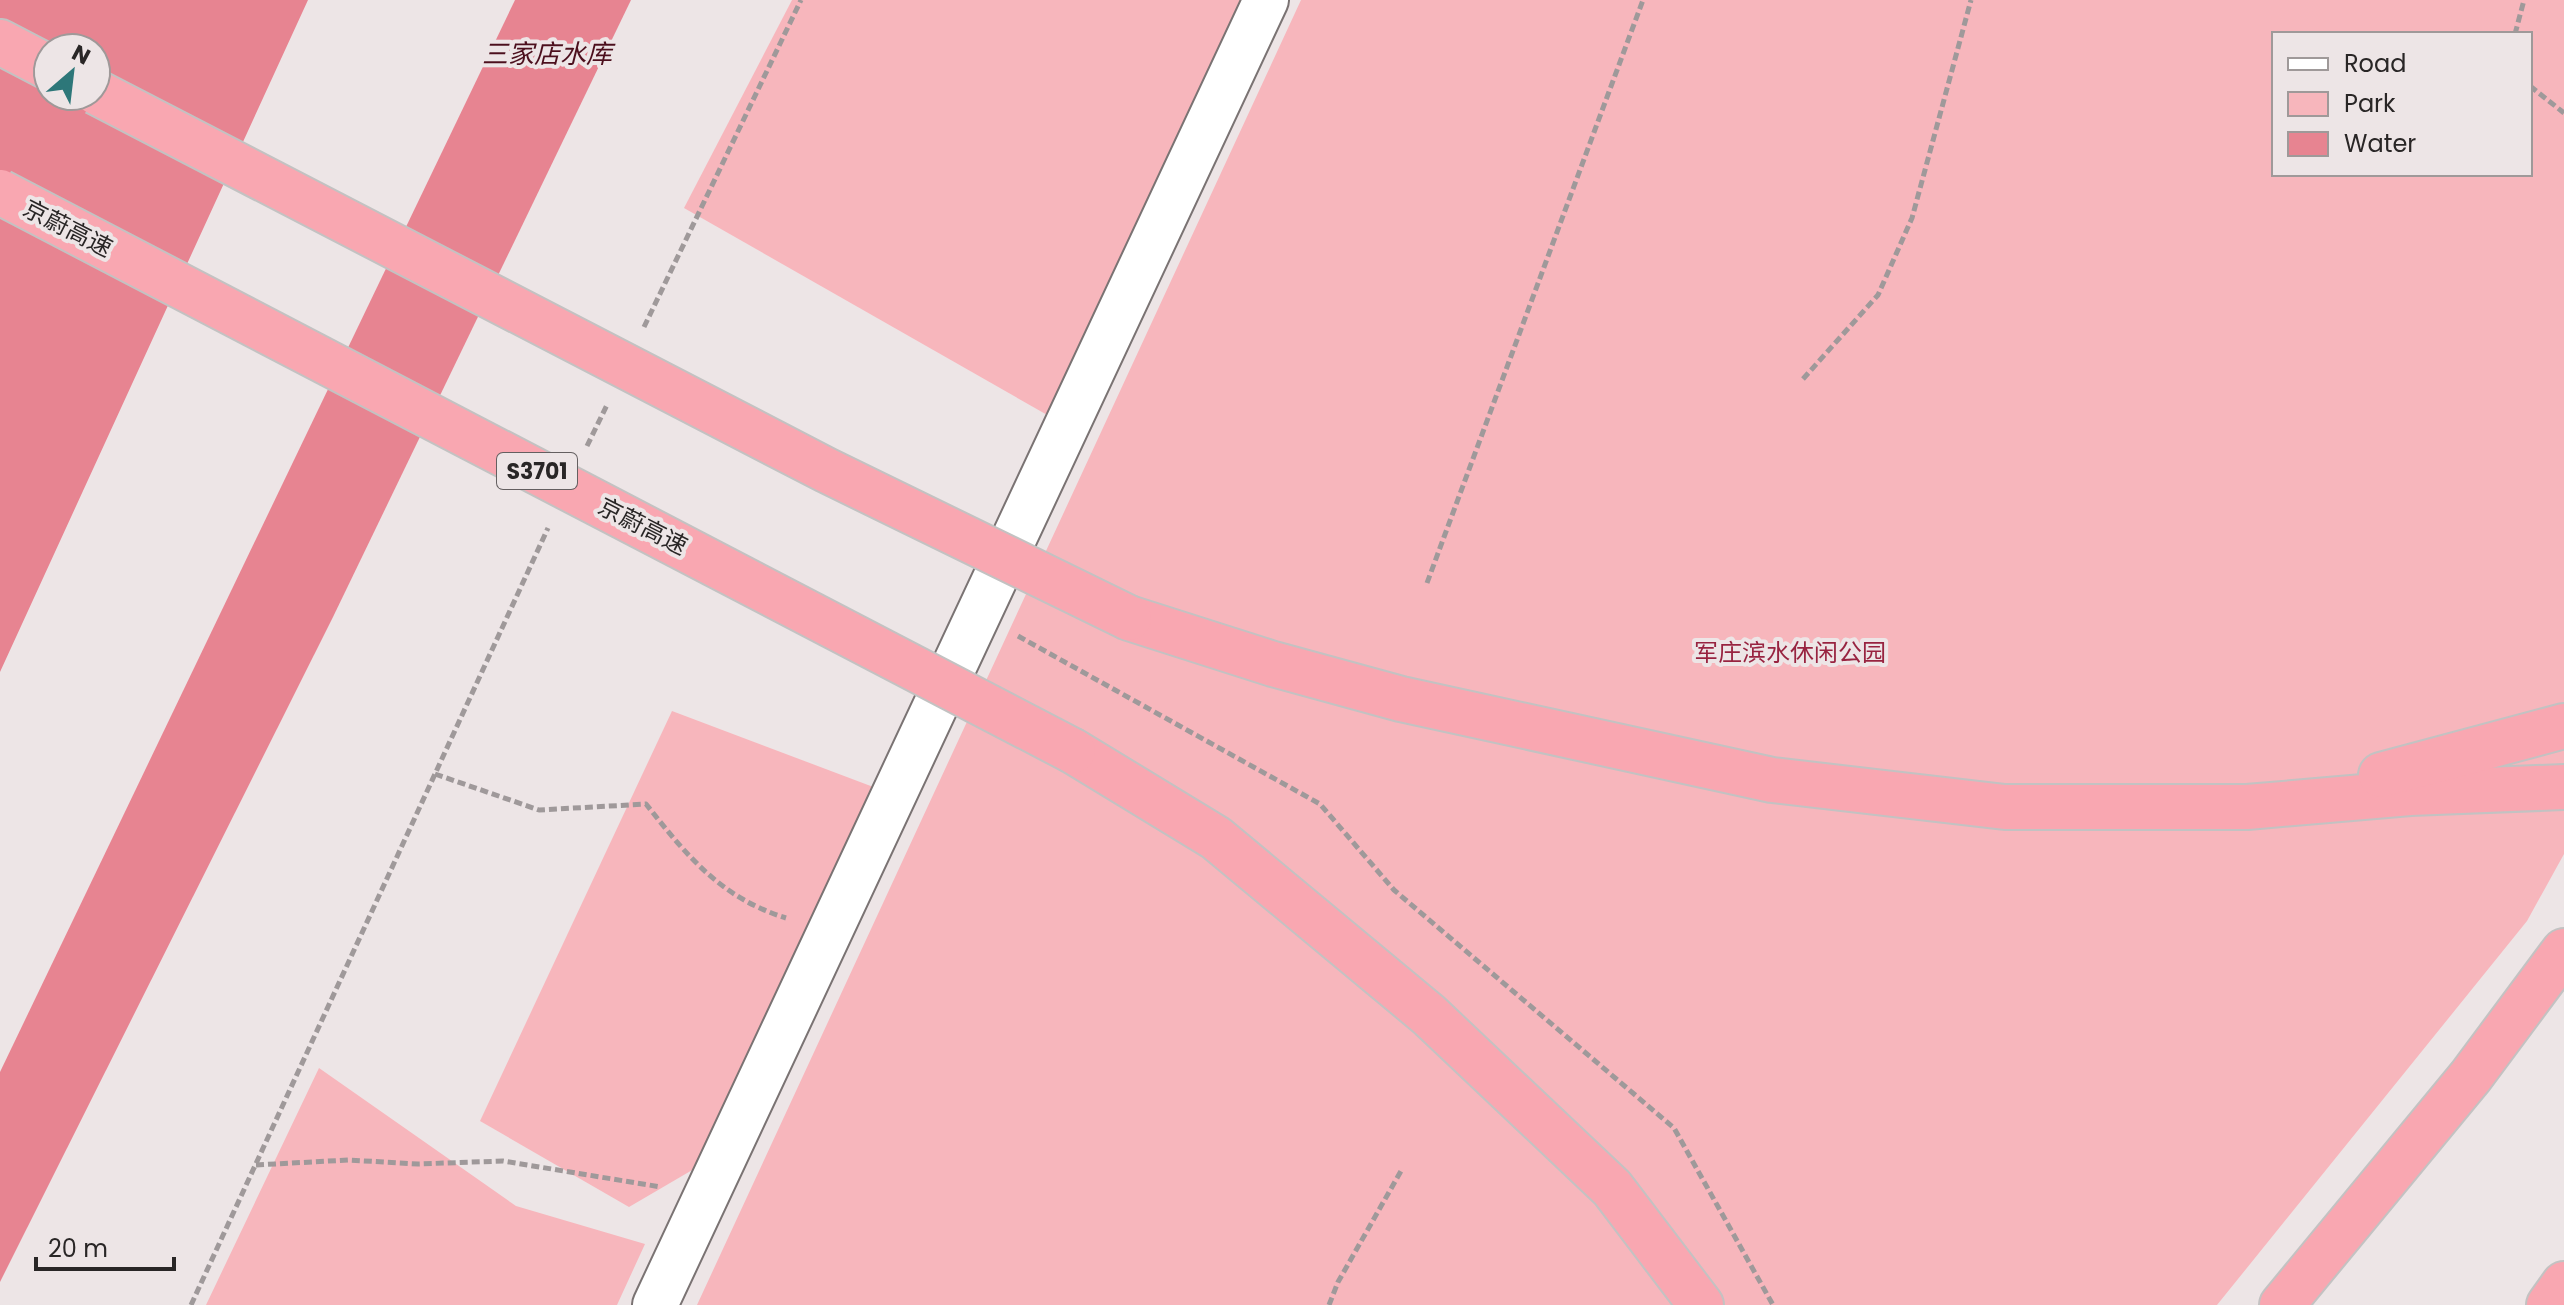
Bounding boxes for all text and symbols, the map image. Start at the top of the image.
north arrow [32,32,112,112]
legend [2272,32,2532,176]
water label: 三家店水库 [482,36,616,72]
text: N [67,37,96,72]
text: Road [2344,47,2406,80]
text: Park [2344,87,2396,120]
text: Water [2344,127,2416,160]
street label: 京蔚高速 [18,192,118,264]
road number: S3701 [497,453,577,489]
street label: 京蔚高速 [593,490,693,562]
park label: 军庄滨水休闲公园 [1694,636,1886,669]
scale bar [36,1221,174,1271]
text: 20 m [48,1232,108,1265]

